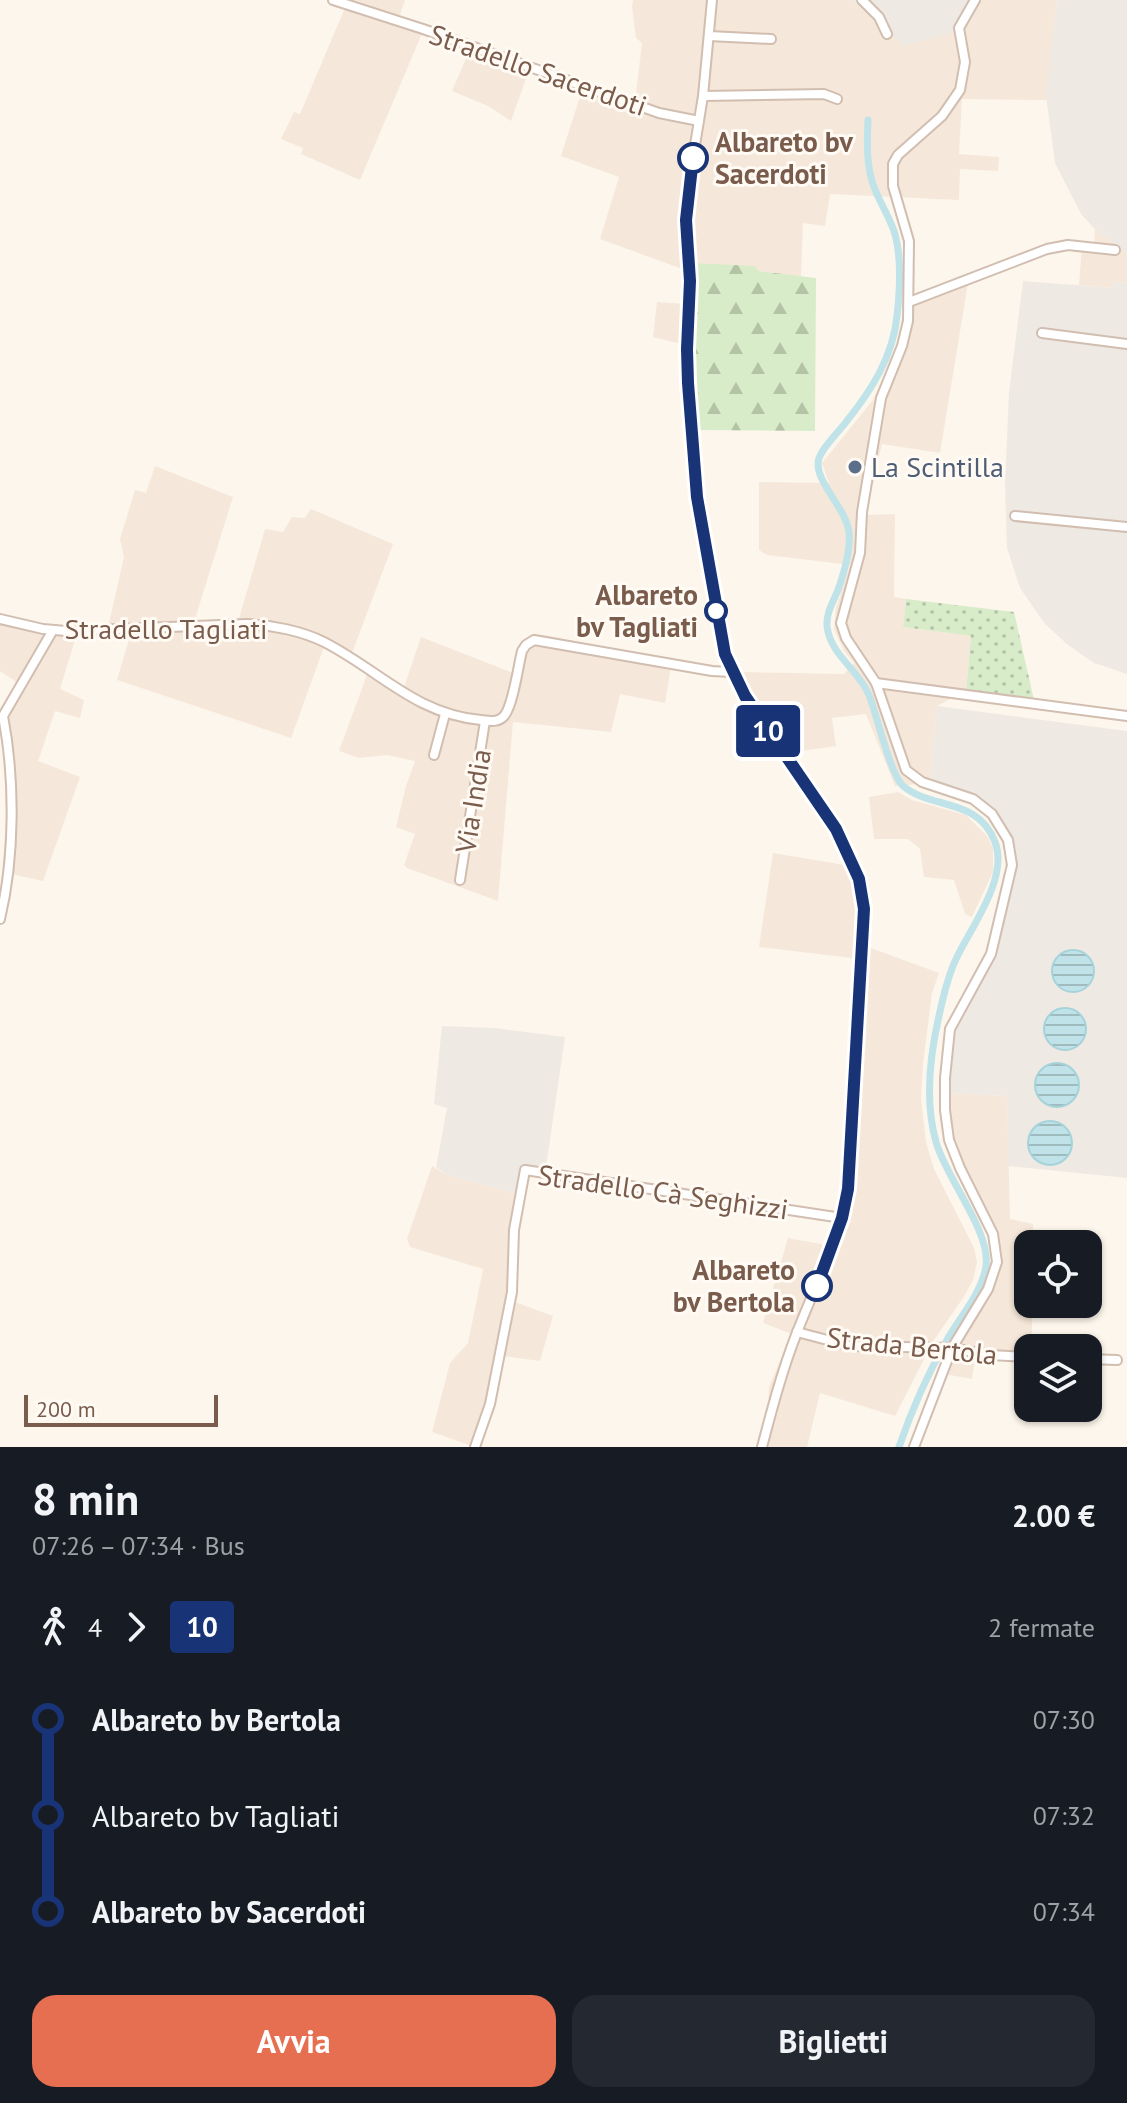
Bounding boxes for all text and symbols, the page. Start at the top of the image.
street label: Stradello Sacerdoti [425,15,652,124]
place label: Albareto bv Sacerdoti [715,123,854,192]
marker: Albareto bv Sacerdoti [678,143,708,173]
place label: La Scintilla [871,448,1004,485]
marker: La Scintilla [846,458,864,476]
place label: Albareto bv Tagliati [576,576,698,645]
marker: Albareto bv Tagliati [705,600,727,622]
street label: Stradello Tagliati [64,610,268,647]
line badge: 10 [732,705,804,757]
text: 10 [752,712,784,749]
street label: Via India [446,746,499,857]
street label: Stradello Cà Seghizzi [536,1156,791,1227]
map controls [1014,1230,1102,1422]
button: locate [1014,1230,1102,1318]
place label: Albareto bv Bertola [673,1251,795,1320]
marker: Albareto bv Bertola [802,1271,832,1301]
street label: Strada Bertola [825,1318,999,1373]
button: layers [1014,1334,1102,1422]
scale bar [24,1391,218,1427]
text: 200 m [36,1395,96,1423]
text: 8 min [32,1470,139,1527]
text: 2.00 € [1012,1496,1095,1535]
text: 07:26 – 07:34 · Bus [32,1529,245,1562]
icon: walk [32,1605,76,1649]
icon: forward [114,1605,158,1649]
text: 10 [186,1608,218,1645]
text: 4 [88,1611,102,1644]
text: 2 fermate [988,1611,1095,1644]
text: Albareto bv Bertola [92,1700,341,1739]
text: 07:30 [1033,1703,1095,1736]
text: Albareto bv Tagliati [92,1796,339,1835]
text: 07:32 [1033,1799,1095,1832]
text: Albareto bv Sacerdoti [92,1892,366,1931]
text: 07:34 [1033,1895,1095,1928]
button: Avvia [32,1995,556,2087]
button: Biglietti [572,1995,1095,2087]

